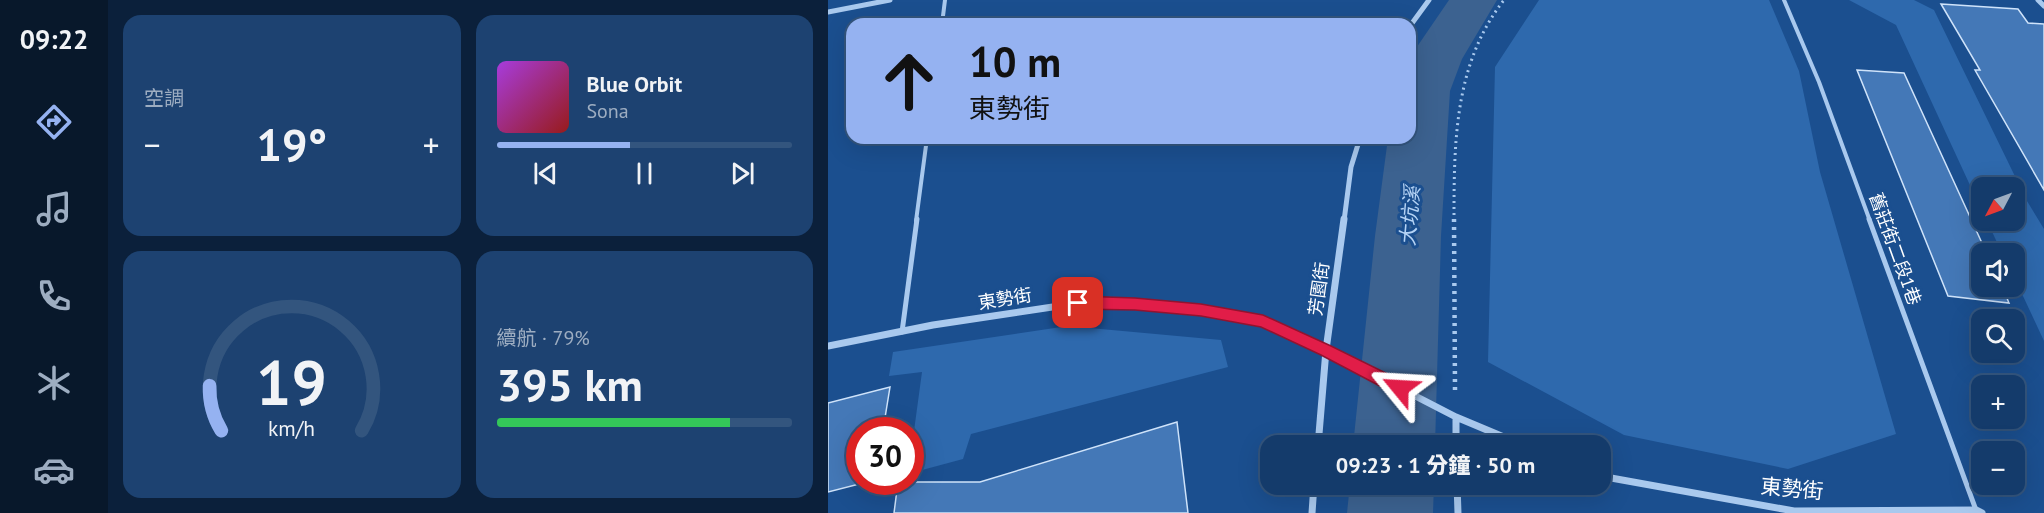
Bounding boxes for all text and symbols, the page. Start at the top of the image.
text: 09:22 [20,22,88,56]
text: 10 m [969,34,1061,89]
icon: ahead [870,42,948,120]
text: Blue Orbit [587,70,682,98]
text: 空調 [144,85,184,111]
text: 東勢街 [969,91,1050,125]
text: Sona [587,98,629,124]
icon: directions [33,101,75,143]
text: 19° [256,115,327,173]
text: − [144,123,161,166]
text: + [423,123,439,166]
icon: previous [529,157,562,190]
icon: pause [628,157,661,190]
icon: next [726,157,759,190]
north arrow [1971,177,2025,231]
map controls [1971,177,2025,495]
water label: 大坑溪 [1394,182,1426,247]
icon: music [33,188,75,230]
street label: 舊莊街二段1巷 [1865,190,1926,308]
button: sound [1971,243,2025,297]
street label: 芳園街 [1303,261,1334,317]
icon: phone [33,275,75,317]
pin [1052,277,1103,328]
street label: 東勢街 [976,283,1033,314]
icon: arrive [1061,286,1094,319]
button: search [1971,309,2025,363]
text: 續航 · 79% [497,325,590,351]
text: 19 [256,341,327,422]
text: 395 km [497,355,643,413]
position arrow [1368,356,1432,420]
icon: climate [33,362,75,404]
button: + [1971,375,2025,429]
text: km/h [268,415,315,443]
speed limit sign: 30 [846,417,924,495]
button: − [1971,441,2025,495]
icon: car [33,449,75,491]
text: 09:23 · 1 分鐘 · 50 m [1336,451,1535,479]
street label: 東勢街 [1759,472,1825,505]

